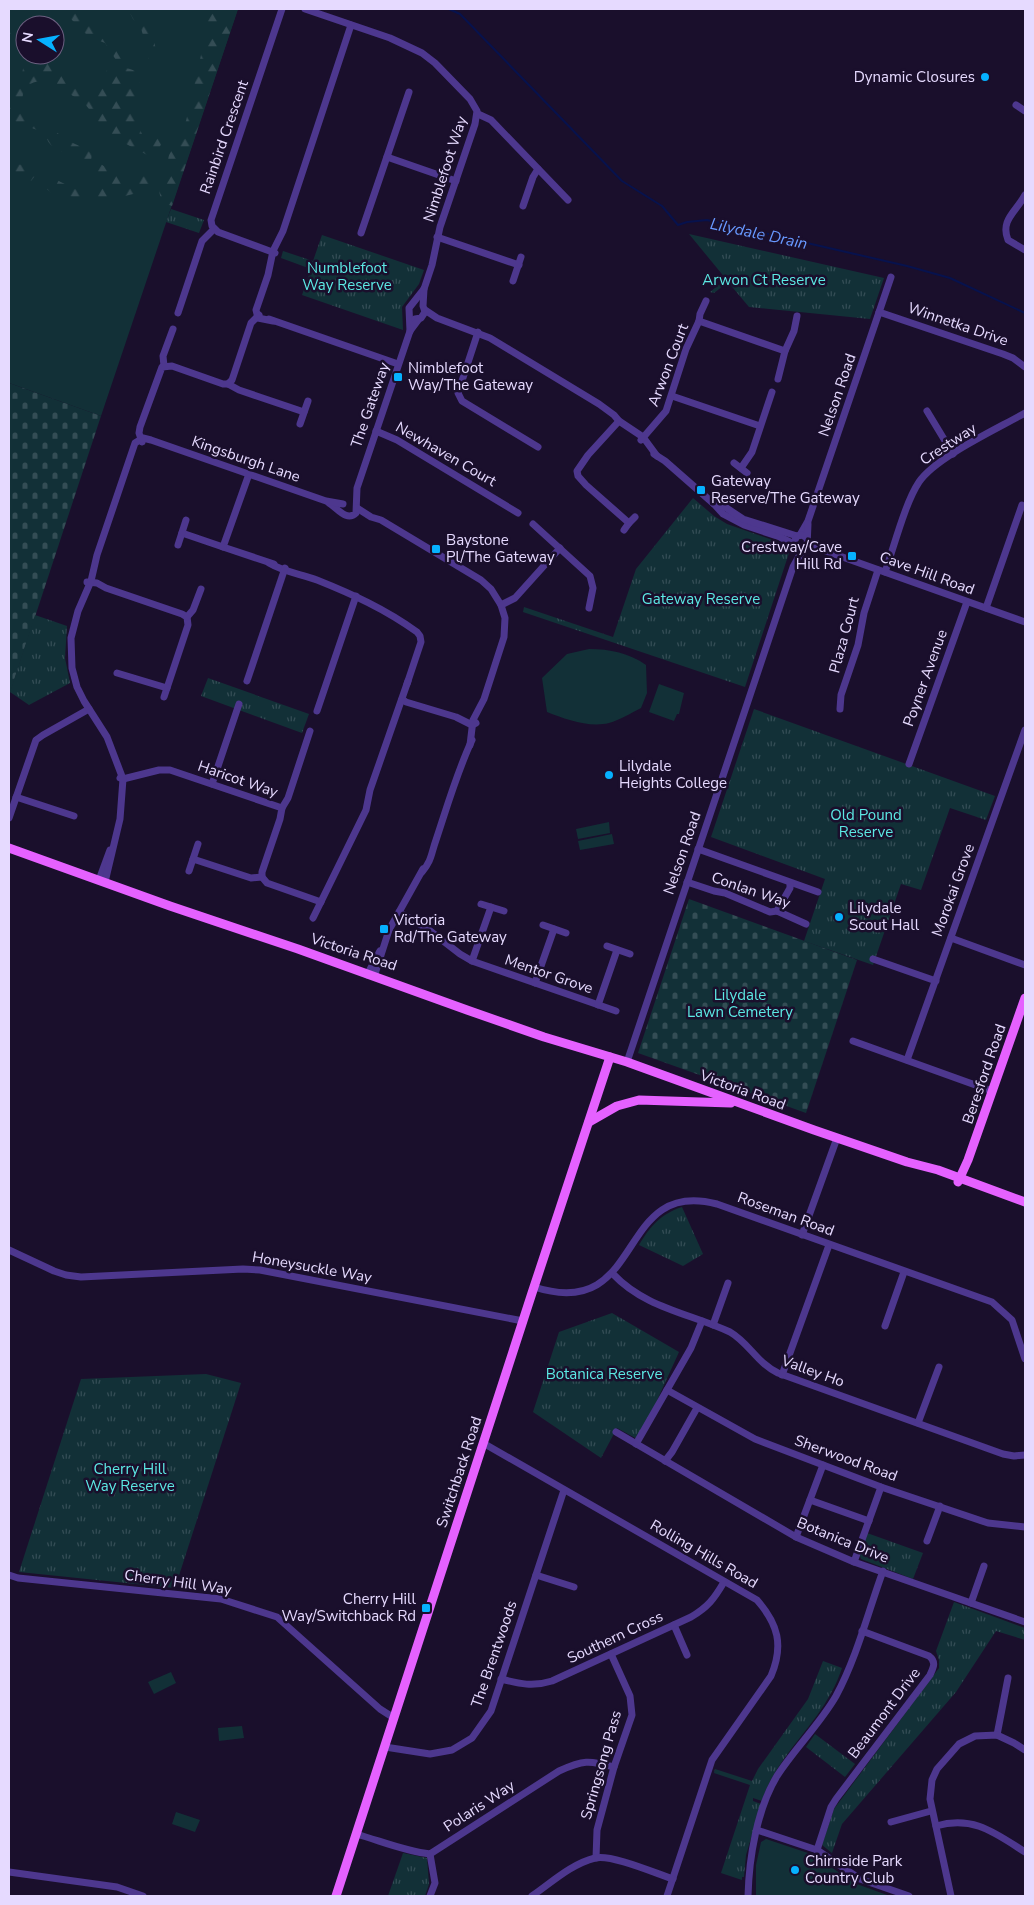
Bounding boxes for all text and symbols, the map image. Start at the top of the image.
north arrow [15,15,65,65]
text: N [17,31,38,45]
place label: Dynamic Closures [854,67,975,87]
marker: Dynamic Closures [979,71,991,83]
street label: Rainbird Crescent [195,77,253,197]
street label: Nimblefoot Way [418,113,472,225]
water label: Lilydale Drain [708,213,809,255]
park label: Numblefoot Way Reserve [302,258,392,295]
park label: Arwon Ct Reserve [702,270,826,290]
street label: Winnetka Drive [905,297,1011,351]
street label: Arwon Court [643,320,693,409]
street label: Nelson Road [813,351,861,439]
place label: Nimblefoot Way/The Gateway [408,358,533,395]
street label: The Gateway [346,359,394,450]
marker: Nimblefoot Way/The Gateway [392,371,404,383]
street label: Newhaven Court [392,417,501,491]
street label: Crestway [916,418,980,470]
street label: Kingsburgh Lane [189,431,303,487]
place label: Gateway Reserve/The Gateway [711,471,860,508]
marker: Gateway Reserve/The Gateway [695,484,707,496]
place label: Baystone Pl/The Gateway [446,530,555,567]
place label: Crestway/Cave Hill Rd [741,537,842,574]
marker: Baystone Pl/The Gateway [430,543,442,555]
street label: Cave Hill Road [877,547,977,599]
marker: Crestway/Cave Hill Rd [846,550,858,562]
park label: Gateway Reserve [642,589,760,609]
street label: Plaza Court [824,594,864,675]
street label: Poyner Avenue [898,627,952,729]
street label: Haricot Way [195,756,281,802]
place label: Lilydale Heights College [619,756,727,793]
marker: Lilydale Heights College [603,769,615,781]
park label: Old Pound Reserve [830,805,902,842]
street label: Nelson Road [658,809,706,897]
street label: Morokai Grove [927,841,979,939]
street label: Conlan Way [709,867,794,913]
place label: Lilydale Scout Hall [849,898,920,935]
place label: Victoria Rd/The Gateway [393,910,507,947]
marker: Lilydale Scout Hall [833,911,845,923]
marker: Victoria Rd/The Gateway [378,923,390,935]
street label: Victoria Road [307,928,400,975]
street label: Mentor Grove [502,950,596,998]
park label: Lilydale Lawn Cemetery [687,985,793,1022]
street label: Beresford Road [958,1021,1010,1127]
street label: Victoria Road [696,1065,789,1115]
street label: Roseman Road [735,1187,837,1241]
street label: Honeysuckle Way [251,1247,374,1287]
street label: Valley Ho [778,1350,847,1392]
park label: Botanica Reserve [546,1364,662,1384]
street label: Switchback Road [432,1414,486,1530]
street label: Sherwood Road [792,1430,900,1486]
park label: Cherry Hill Way Reserve [85,1459,175,1496]
street label: Botanica Drive [794,1512,892,1568]
street label: Rolling Hills Road [646,1515,762,1593]
street label: Cherry Hill Way [123,1565,233,1599]
place label: Cherry Hill Way/Switchback Rd [281,1589,417,1626]
street label: The Brentwoods [466,1598,522,1710]
marker: Cherry Hill Way/Switchback Rd [420,1602,432,1614]
street label: Southern Cross [564,1606,666,1668]
street label: Beaumont Drive [843,1663,925,1762]
street label: Springsong Pass [576,1708,626,1822]
street label: Polaris Way [440,1775,519,1836]
place label: Chirnside Park Country Club [805,1851,903,1888]
marker: Chirnside Park Country Club [789,1864,801,1876]

